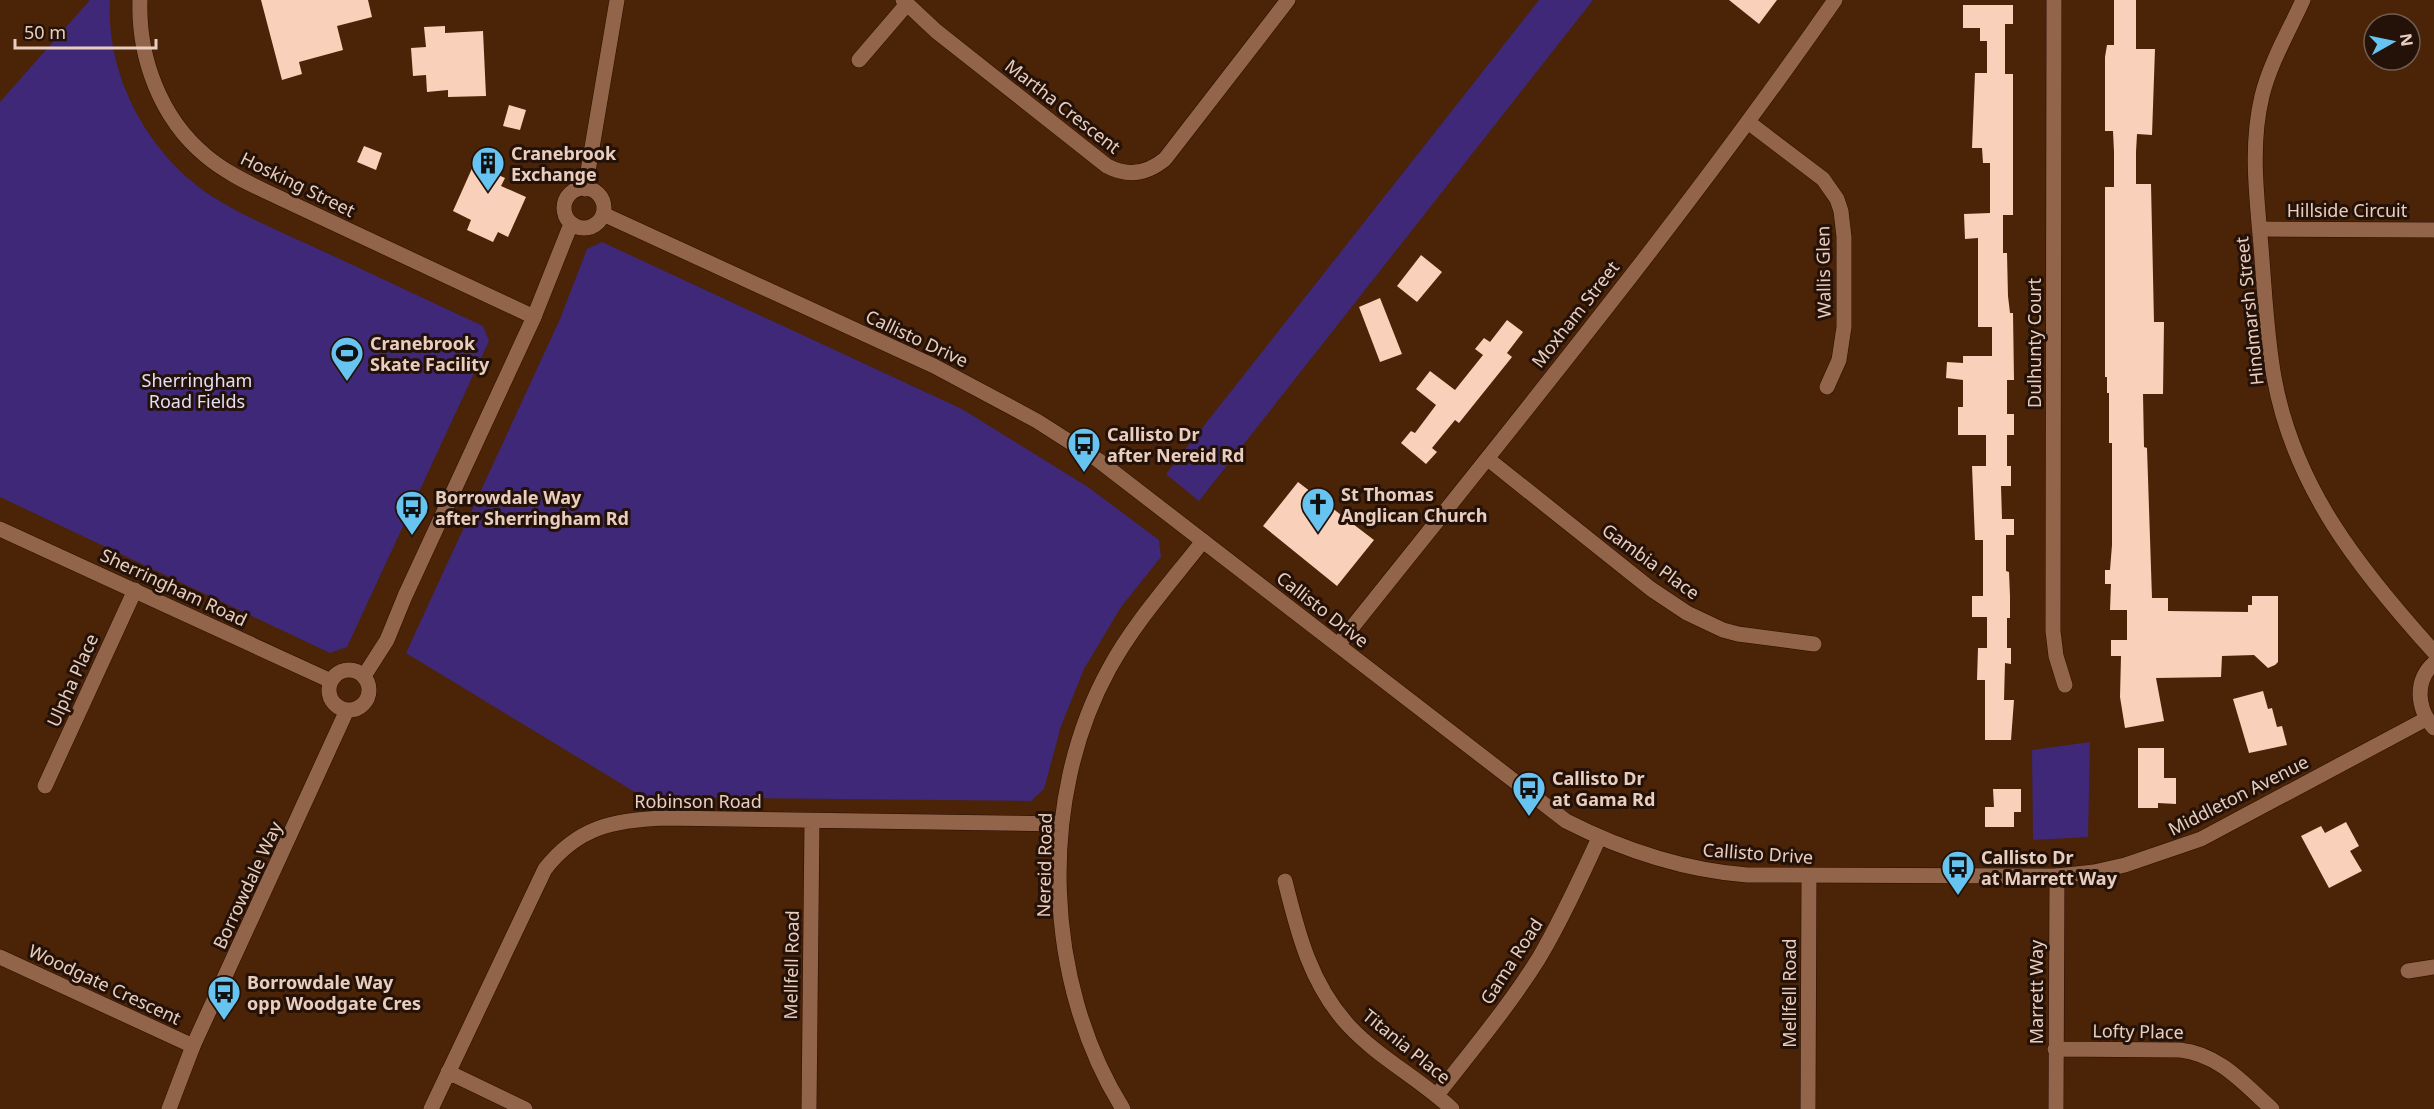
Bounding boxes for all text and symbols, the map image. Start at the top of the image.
scale bar [15,12,156,50]
north arrow [2362,12,2422,72]
text: 50 m [24,20,66,44]
text: N [2395,32,2419,48]
street label: Martha Crescent [1000,53,1126,159]
place label: Cranebrook Exchange [511,141,617,186]
building icon: Cranebrook Exchange [470,145,506,192]
street label: Hosking Street [237,146,360,222]
street label: Hillside Circuit [2287,198,2408,222]
street label: Wallis Glen [1810,225,1836,319]
street label: Hindmarsh Street [2229,235,2269,386]
street label: Moxham Street [1526,255,1625,372]
street label: Dulhunty Court [2022,278,2046,408]
street label: Callisto Drive [862,304,972,372]
place label: Cranebrook Skate Facility [370,331,490,376]
sports icon: Cranebrook Skate Facility [329,335,365,382]
park label: Sherringham Road Fields [142,368,252,413]
place label: Callisto Dr after Nereid Rd [1107,422,1244,467]
bus stop icon: Callisto Dr after Nereid Rd [1066,426,1102,473]
place label: St Thomas Anglican Church [1341,482,1487,527]
place label: Borrowdale Way after Sherringham Rd [435,485,629,530]
church icon: St Thomas Anglican Church [1300,486,1336,533]
bus stop icon: Borrowdale Way after Sherringham Rd [394,489,430,536]
street label: Gambia Place [1597,518,1705,604]
street label: Sherringham Road [97,543,251,631]
street label: Callisto Drive [1272,565,1374,653]
street label: Ulpha Place [41,630,103,730]
street label: Middleton Avenue [2164,749,2312,841]
place label: Callisto Dr at Gama Rd [1552,766,1655,811]
bus stop icon: Callisto Dr at Gama Rd [1511,770,1547,817]
street label: Robinson Road [634,789,762,813]
street label: Nereid Road [1031,812,1057,918]
street label: Borrowdale Way [207,817,287,953]
street label: Callisto Drive [1702,837,1814,869]
place label: Callisto Dr at Marrett Way [1981,845,2118,890]
bus stop icon: Callisto Dr at Marrett Way [1940,849,1976,896]
street label: Mellfell Road [778,910,804,1020]
street label: Gama Road [1474,913,1548,1009]
street label: Woodgate Crescent [25,938,185,1030]
street label: Mellfell Road [1777,938,1801,1048]
street label: Marrett Way [2024,939,2048,1044]
place label: Borrowdale Way opp Woodgate Cres [247,970,421,1015]
bus stop icon: Borrowdale Way opp Woodgate Cres [206,974,242,1021]
street label: Titania Place [1358,1003,1456,1089]
street label: Lofty Place [2092,1018,2184,1044]

